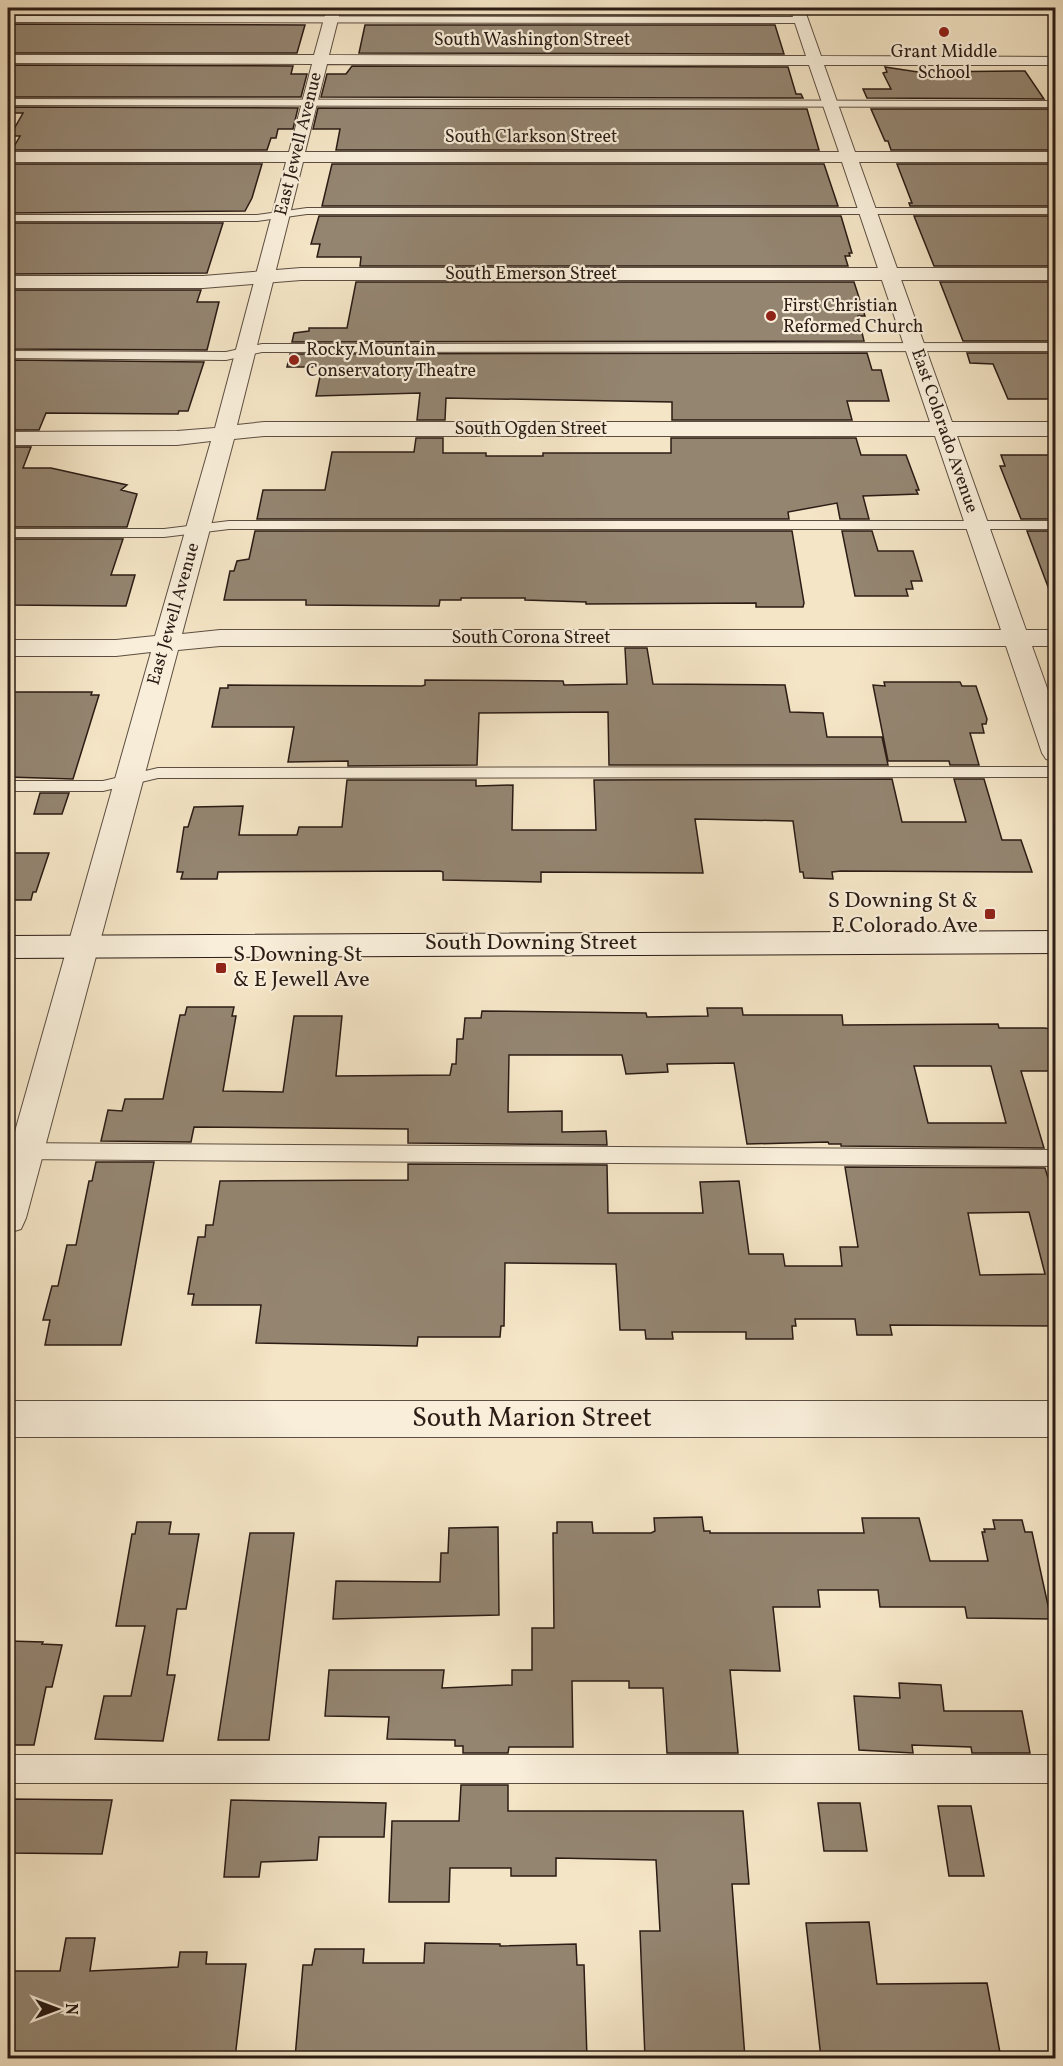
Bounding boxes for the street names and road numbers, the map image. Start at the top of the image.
street label: South Washington Street [434,28,630,53]
street label: East Jewell Avenue [269,70,329,218]
street label: South Clarkson Street [445,125,617,150]
street label: South Emerson Street [445,262,617,287]
street label: East Colorado Avenue [904,346,984,516]
street label: South Ogden Street [455,417,607,442]
street label: East Jewell Avenue [142,540,206,688]
street label: South Corona Street [451,626,611,651]
street label: South Downing Street [425,928,637,959]
street label: South Marion Street [412,1400,652,1438]

